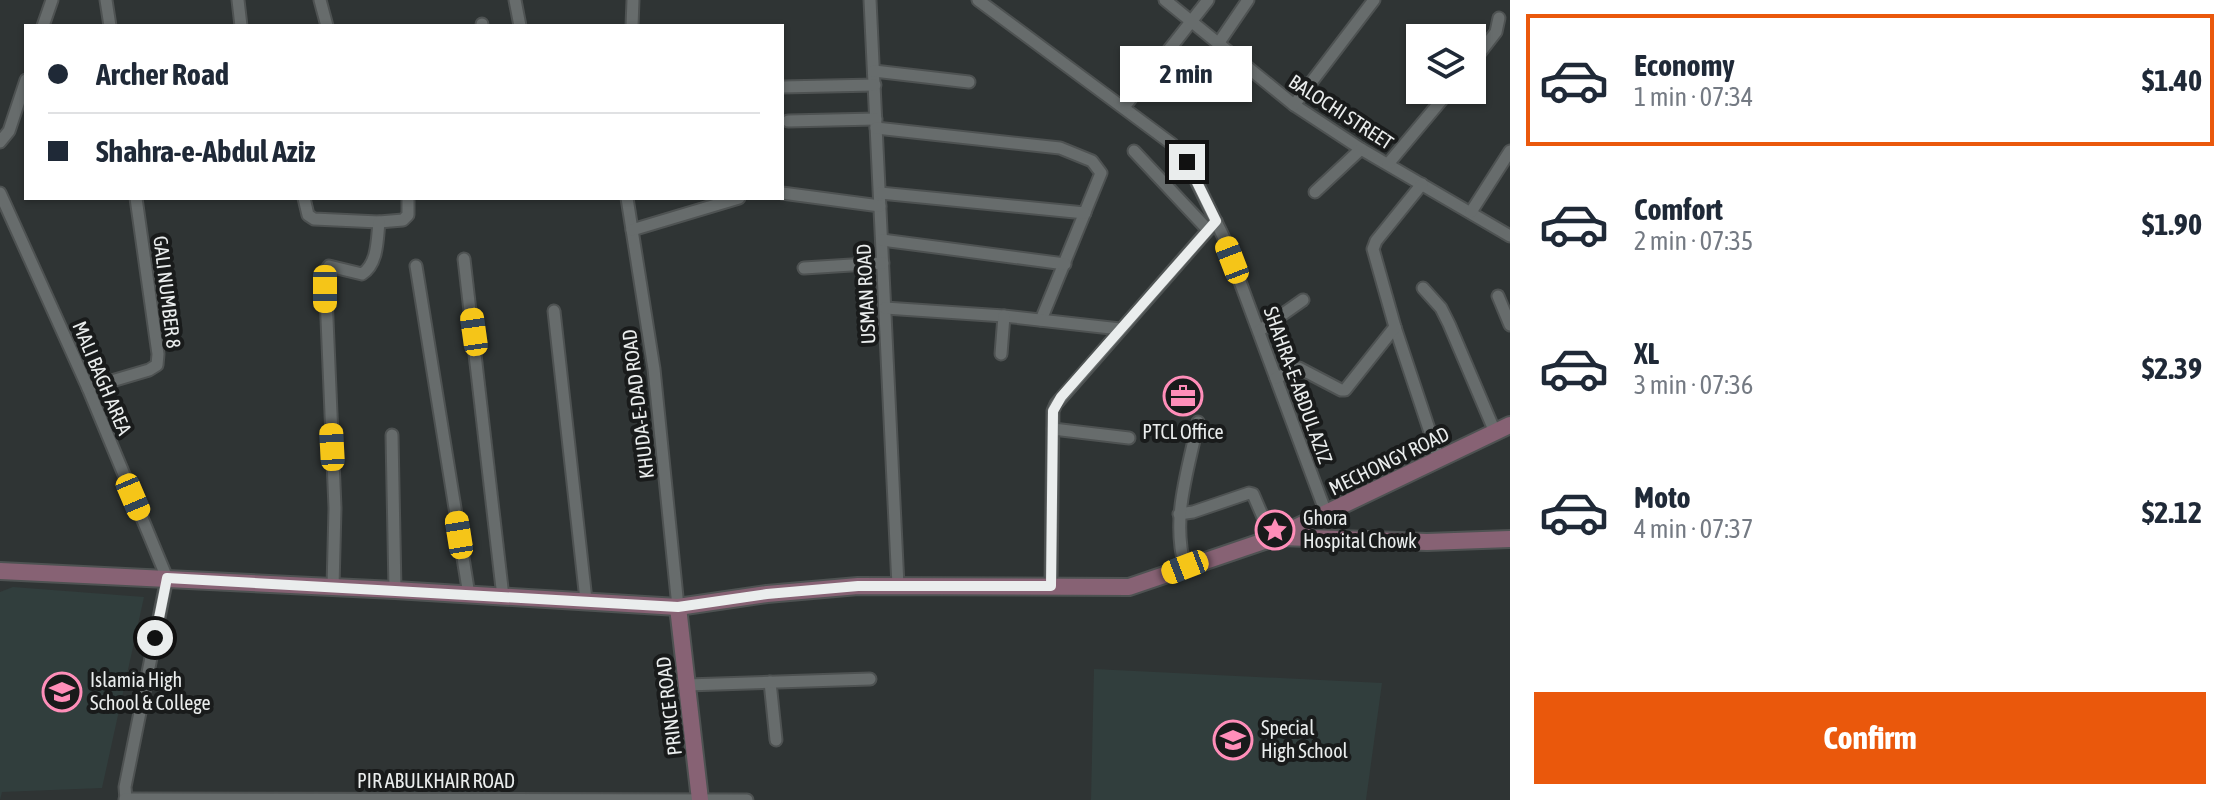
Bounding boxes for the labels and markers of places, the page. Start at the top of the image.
office icon: PTCL Office [1162,375,1204,417]
place label: PTCL Office [1142,420,1224,443]
place label: Ghora Hospital Chowk [1303,506,1417,552]
place icon: Ghora Hospital Chowk [1254,509,1296,551]
place label: Islamia High School & College [90,668,211,714]
school or university icon: Islamia High School & College [41,671,83,713]
place label: Special High School [1261,716,1349,762]
school or university icon: Special High School [1212,719,1254,761]

